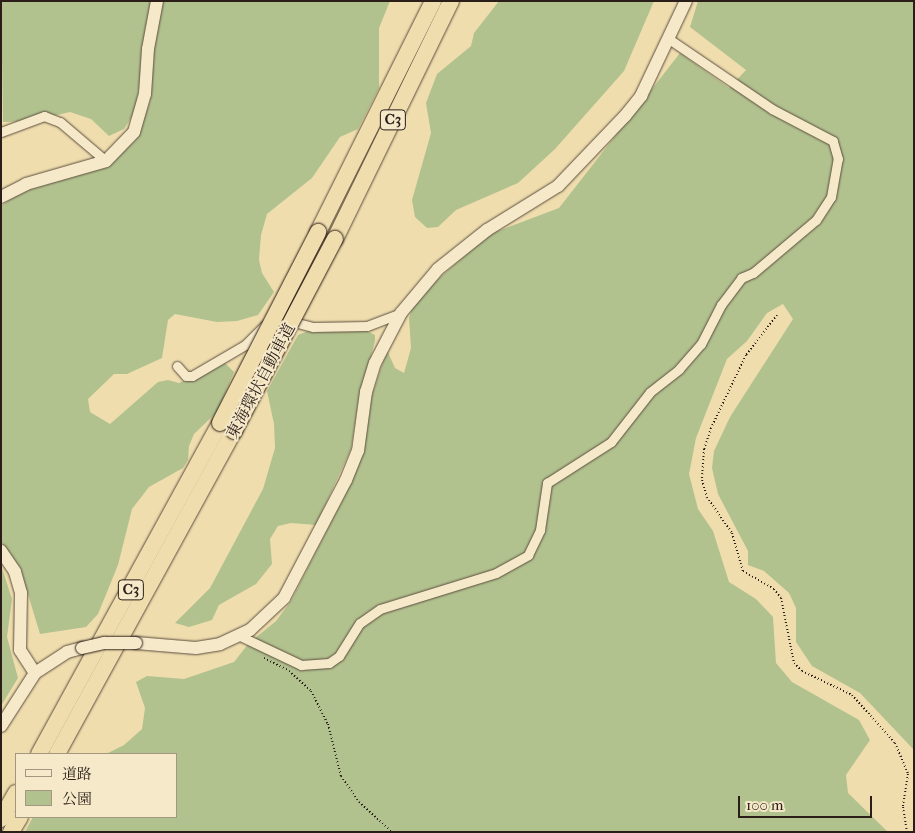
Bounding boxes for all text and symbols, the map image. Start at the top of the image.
road number: C3 [379,108,407,132]
street label: 東海環状自動車道 [222,320,300,442]
road number: C3 [117,578,145,602]
legend [15,753,178,818]
text: 道路 [62,765,92,783]
scale bar [740,786,874,818]
text: 公園 [62,790,92,808]
text: 100 m [746,796,784,814]

